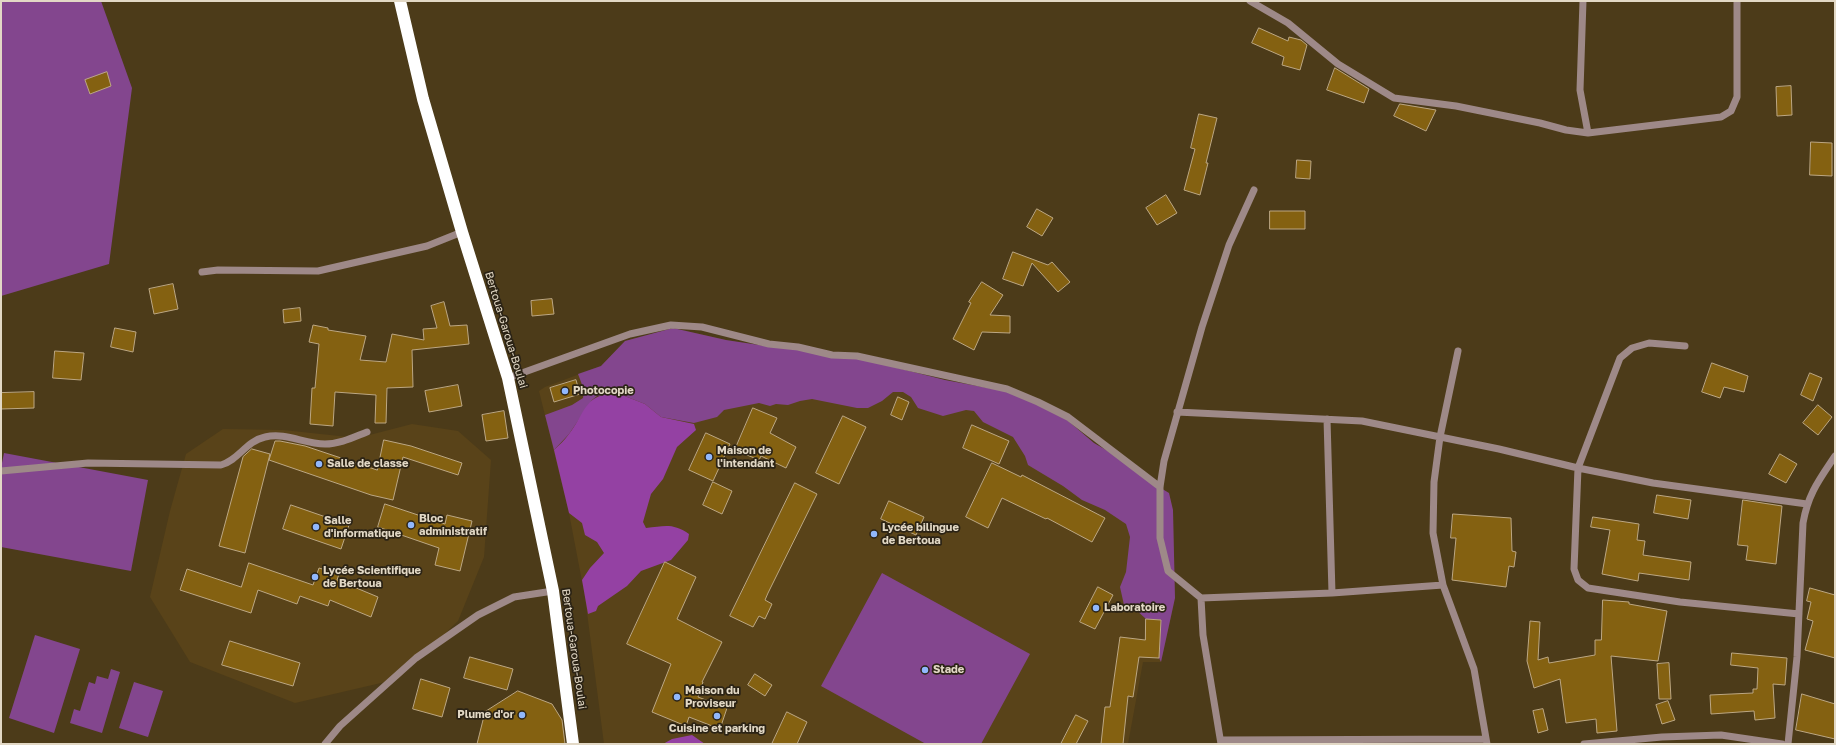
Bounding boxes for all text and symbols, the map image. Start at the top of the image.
street label: Bertoua-Garoua-Boulai [482,270,530,390]
place label: Photocopie [573,384,634,398]
marker: Photocopie [560,386,570,396]
place label: Maison de l'intendant [717,444,774,470]
marker: Maison de l'intendant [704,452,714,462]
place label: Salle de classe [327,457,409,471]
marker: Salle de classe [314,459,324,469]
place label: Bloc administratif [419,512,487,538]
place label: Salle d'informatique [324,514,401,540]
marker: Bloc administratif [406,520,416,530]
place label: Lycée bilingue de Bertoua [882,521,959,547]
marker: Salle d'informatique [311,522,321,532]
marker: Lycée bilingue de Bertoua [869,529,879,539]
place label: Lycée Scientifique de Bertoua [323,564,421,590]
marker: Lycée Scientifique de Bertoua [310,572,320,582]
street label: Bertoua-Garoua-Boulai [559,588,589,710]
place label: Laboratoire [1104,601,1165,615]
marker: Laboratoire [1091,603,1101,613]
place label: Stade [933,663,964,677]
marker: Stade [920,665,930,675]
place label: Maison du Proviseur [685,684,740,710]
marker: Maison du Proviseur [672,692,682,702]
place label: Plume d'or [457,708,514,722]
marker: Plume d'or [517,710,527,720]
marker: Cuisine et parking [712,711,722,721]
place label: Cuisine et parking [669,722,765,736]

